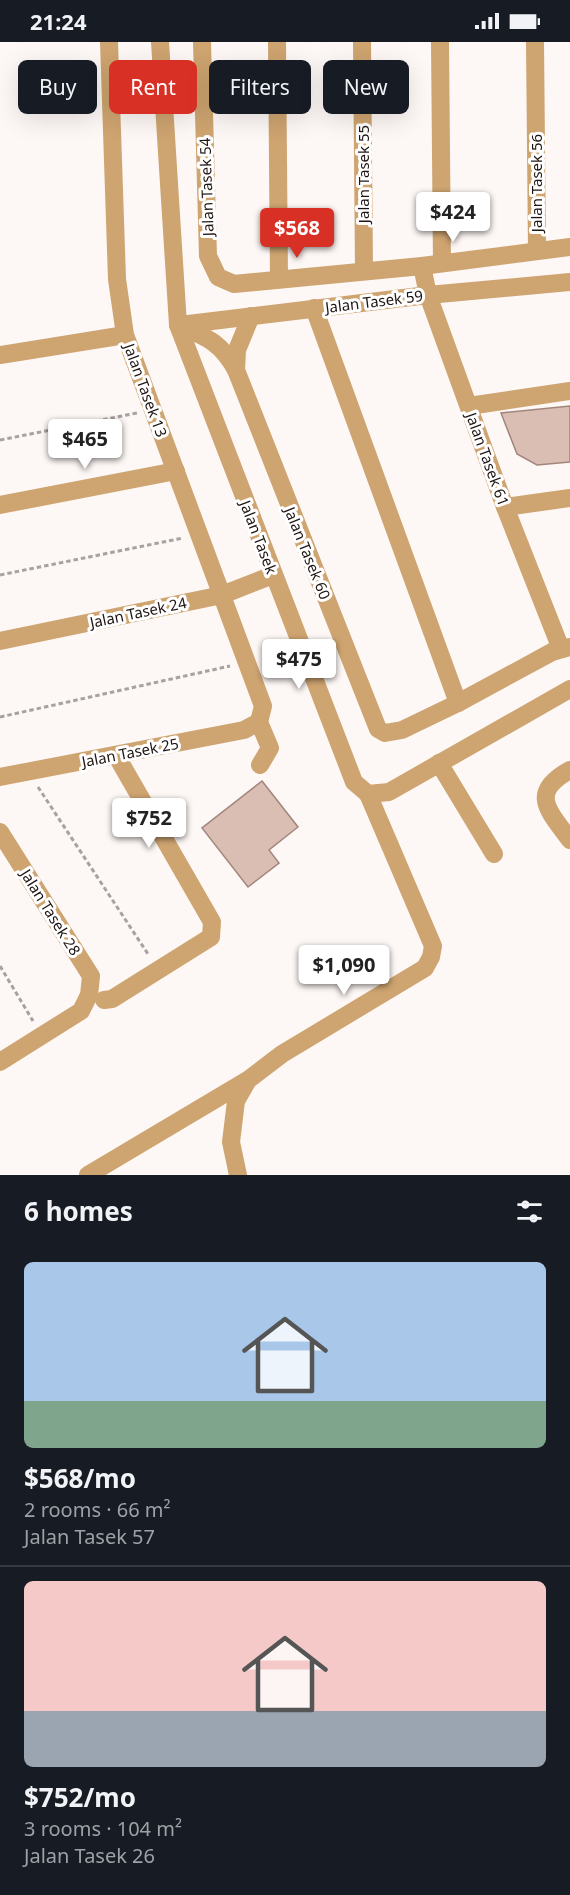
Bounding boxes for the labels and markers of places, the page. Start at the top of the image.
pin: $424 [417,192,489,243]
pin: $568 [261,208,333,259]
pin: $465 [49,419,121,470]
pin: $475 [263,639,335,690]
pin: $752 [113,798,185,849]
pin: $1,090 [295,945,393,996]

